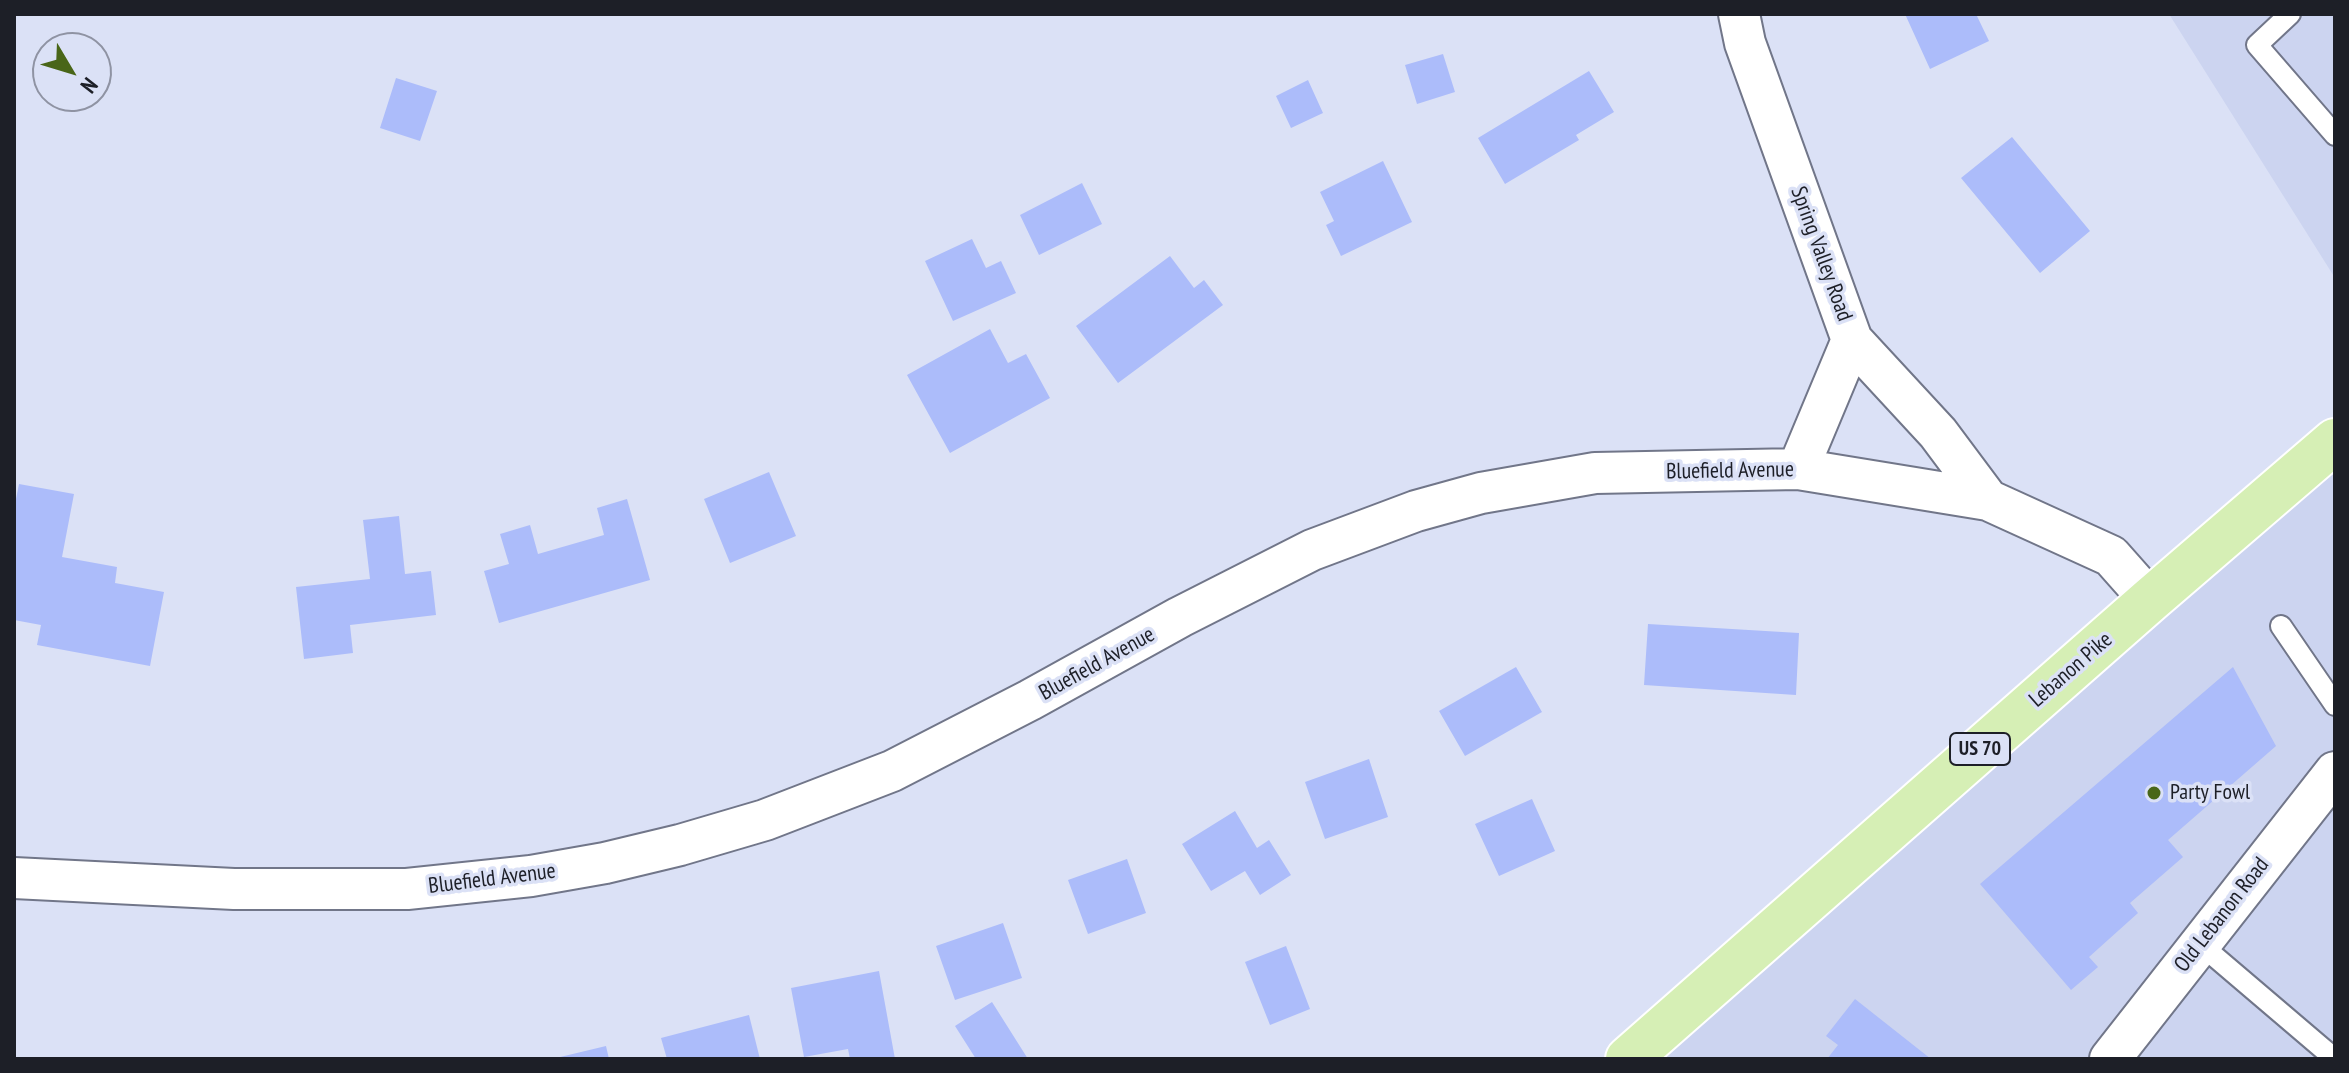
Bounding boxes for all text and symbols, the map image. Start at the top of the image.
north arrow [32,32,112,112]
text: N [75,72,104,99]
street label: Spring Valley Road [1784,183,1858,325]
street label: Bluefield Avenue [1666,457,1794,485]
street label: Bluefield Avenue [1035,621,1159,707]
street label: Lebanon Pike [2024,627,2118,713]
road number: US 70 [1950,733,2010,765]
place label: Party Fowl [2170,780,2250,806]
marker: Party Fowl [2145,784,2163,802]
street label: Old Lebanon Road [2169,852,2275,978]
street label: Bluefield Avenue [427,858,557,900]

